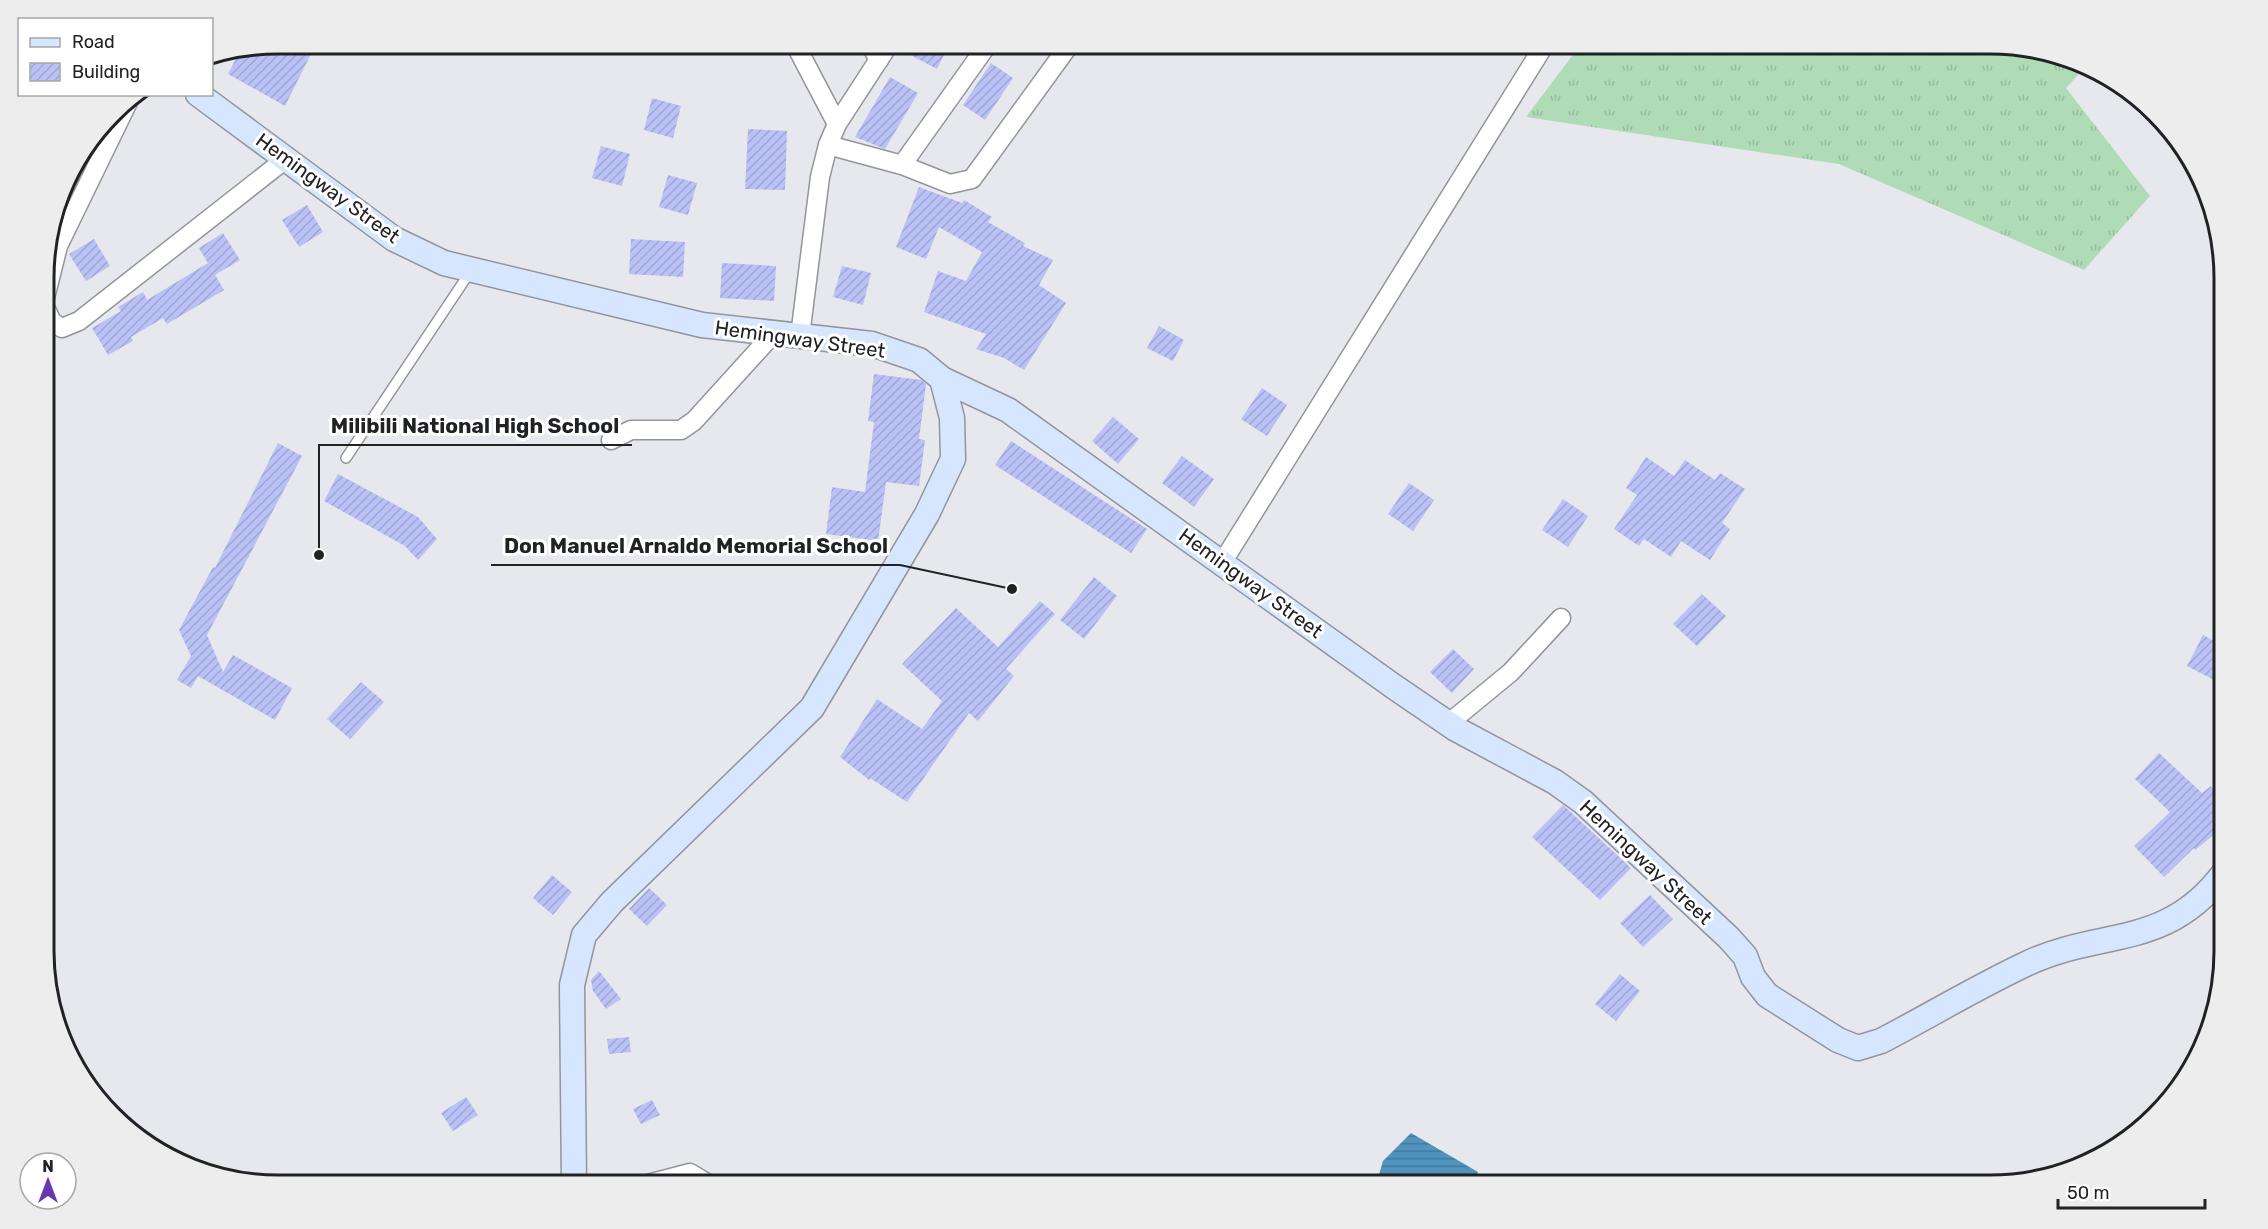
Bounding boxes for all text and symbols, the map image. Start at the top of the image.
legend [18,18,213,96]
text: Road [72,31,115,53]
text: Building [72,61,140,83]
street label: Hemingway Street [251,128,405,248]
street label: Hemingway Street [713,315,887,363]
callout: Milibili National High School [319,406,632,445]
text: Milibili National High School [331,413,619,438]
street label: Hemingway Street [1174,523,1328,643]
callout: Don Manuel Arnaldo Memorial School [491,526,900,565]
text: Don Manuel Arnaldo Memorial School [504,533,888,558]
street label: Hemingway Street [1575,795,1717,930]
north arrow [18,1151,78,1211]
text: N [42,1157,54,1176]
scale bar [2058,1172,2205,1210]
text: 50 m [2067,1182,2110,1204]

